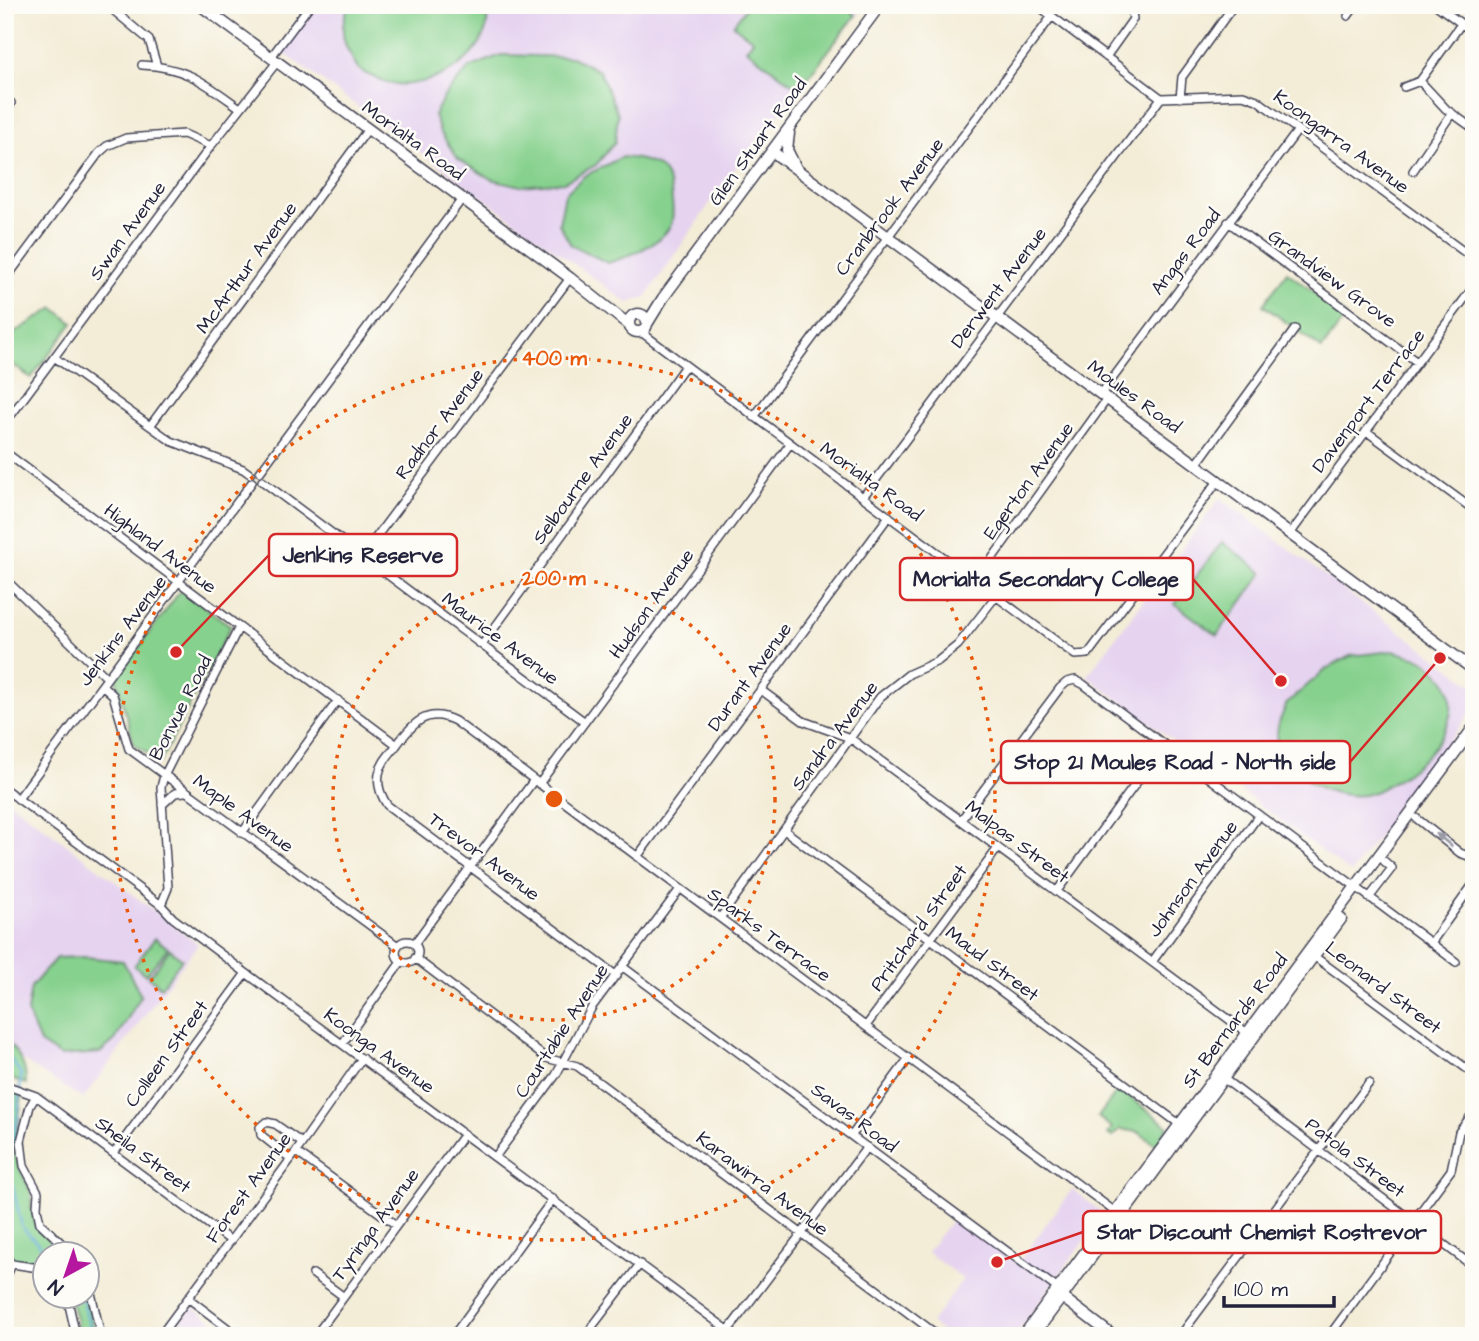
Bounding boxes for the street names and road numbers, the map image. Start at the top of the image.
street label: Glen Stuart Road [702,72,814,211]
street label: Koongarra Avenue [1267,84,1414,201]
street label: Morialta Road [356,95,470,188]
street label: Cranbrook Avenue [829,132,951,282]
street label: Swan Avenue [83,176,173,286]
street label: McArthur Avenue [190,197,304,339]
street label: Angas Road [1145,203,1228,301]
street label: Derwent Avenue [945,222,1053,354]
street label: Grandview Grove [1262,223,1402,335]
street label: Davenport Terrace [1306,324,1432,478]
street label: Moules Road [1082,354,1187,440]
street label: Radnor Avenue [389,363,491,485]
street label: Selbourne Avenue [526,408,640,550]
street label: Egerton Avenue [977,417,1082,546]
street label: Morialta Road [814,436,928,529]
street label: Highland Avenue [97,498,222,601]
street label: Hudson Avenue [603,543,701,665]
street label: Jenkins Avenue [72,570,174,692]
street label: Maurice Avenue [436,586,564,692]
street label: Durant Avenue [701,617,799,737]
street label: Bonvue Road [143,651,219,765]
street label: Sandra Avenue [785,676,885,796]
street label: Maple Avenue [187,768,299,860]
street label: Malpas Street [959,794,1075,890]
street label: Trevor Avenue [423,806,545,908]
street label: Johnson Avenue [1141,815,1245,943]
street label: Pritchard Street [864,859,974,997]
street label: Sparks Terrace [702,881,836,989]
street label: Maud Street [940,920,1045,1008]
street label: Leonard Street [1319,935,1447,1041]
street label: St Bernards Road [1175,948,1295,1094]
street label: Courtabie Avenue [509,959,615,1103]
street label: Colleen Street [119,995,215,1113]
street label: Koonga Avenue [317,1002,440,1101]
street label: Savas Road [805,1076,903,1160]
street label: Sheila Street [89,1110,197,1200]
street label: Patola Street [1299,1111,1411,1205]
street label: Karawirra Avenue [690,1125,834,1243]
street label: Forest Avenue [200,1127,298,1249]
street label: Tyringa Avenue [326,1163,427,1288]

